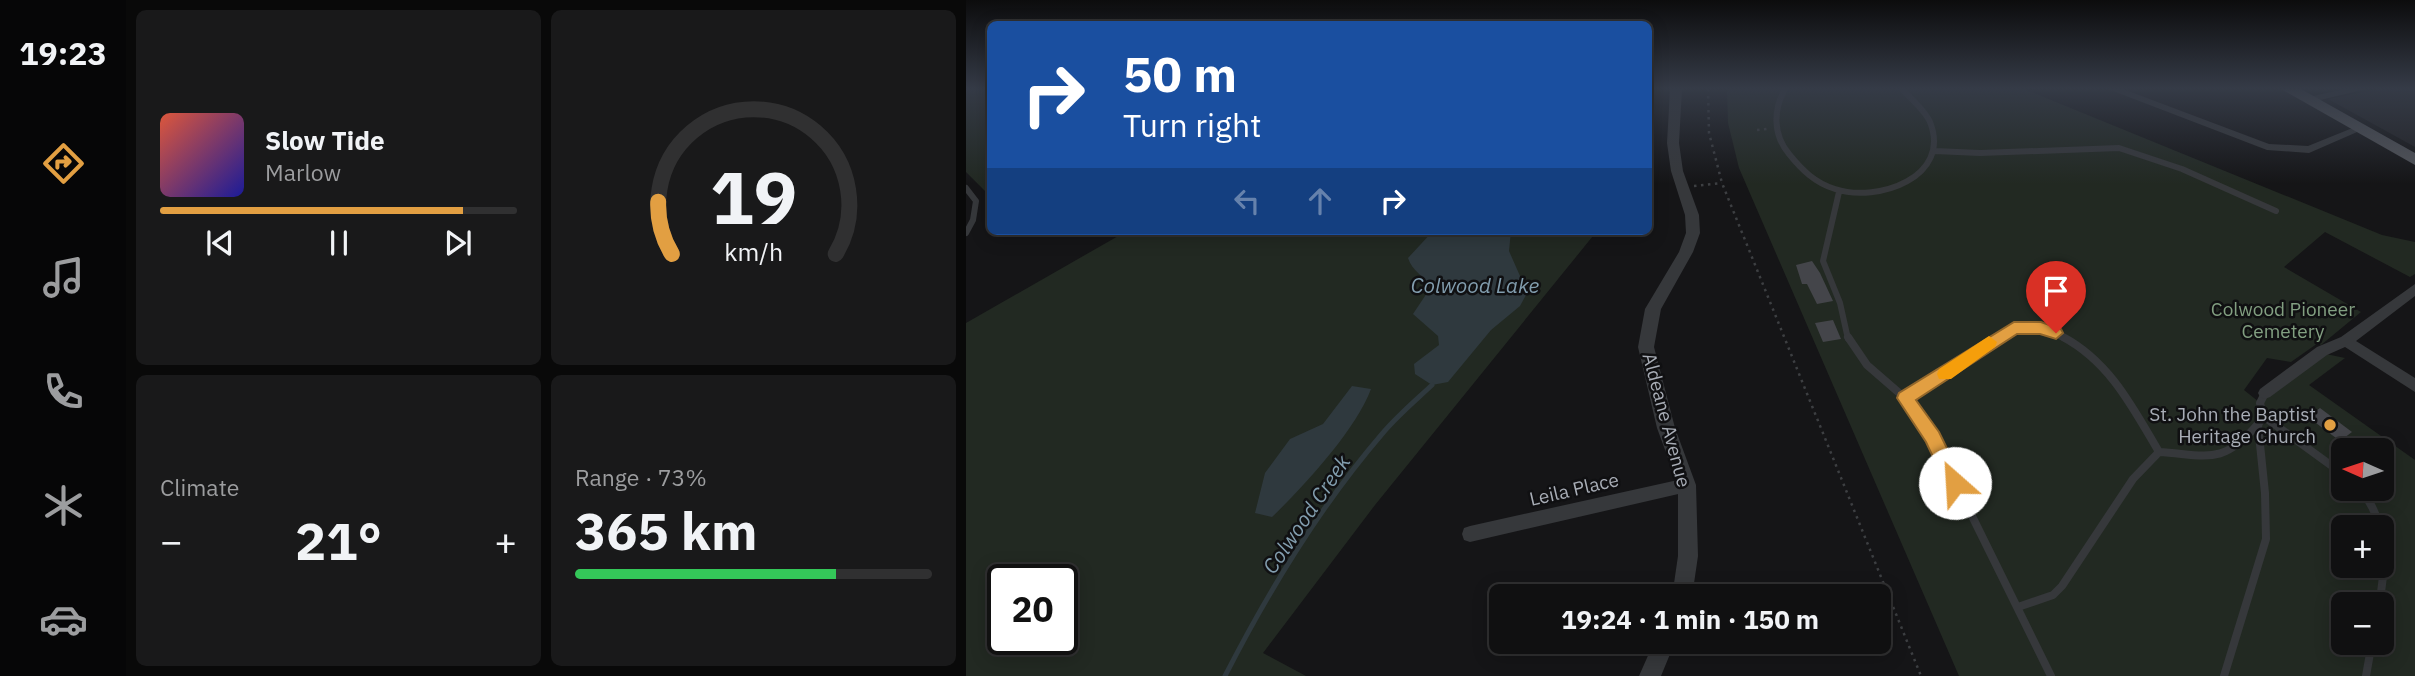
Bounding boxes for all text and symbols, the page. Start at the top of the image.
text: 19:23 [19,32,107,74]
text: 50 m [1123,42,1237,105]
icon: right [1008,49,1099,140]
text: Turn right [1123,104,1261,146]
text: Slow Tide [265,123,385,157]
icon: directions [39,139,88,188]
text: 19 [710,149,797,244]
text: Marlow [265,157,341,187]
icon: left [1228,182,1266,220]
icon: ahead [1301,182,1339,220]
icon: right [1374,182,1412,220]
icon: previous [201,224,239,262]
icon: pause [320,224,358,262]
icon: next [439,224,477,262]
text: km/h [724,235,783,268]
icon: music [39,253,88,302]
pin [2026,261,2086,333]
water label: Colwood Lake [1411,271,1540,299]
icon: arrive [2037,272,2075,310]
park label: Colwood Pioneer Cemetery [2211,297,2355,343]
street label: Aldeane Avenue [1638,350,1696,490]
icon: phone [39,367,88,416]
place label: St. John the Baptist Heritage Church [2149,402,2316,448]
marker: St. John the Baptist Heritage Church [2322,417,2338,433]
north arrow [2331,438,2394,500]
map controls [2331,438,2394,655]
position arrow [1918,446,1992,520]
water label: Colwood Creek [1256,448,1357,579]
text: Range · 73% [575,462,707,492]
street label: Leila Place [1527,467,1621,511]
text: Climate [160,472,239,502]
icon: climate [39,481,88,530]
text: 365 km [575,497,757,564]
text: 21° [295,507,382,574]
button: + [2331,515,2394,578]
text: − [160,516,183,565]
text: + [494,516,517,565]
speed limit sign: 20 [987,564,1078,655]
button: − [2331,592,2394,655]
icon: car [39,595,88,644]
text: 19:24 · 1 min · 150 m [1561,602,1819,636]

